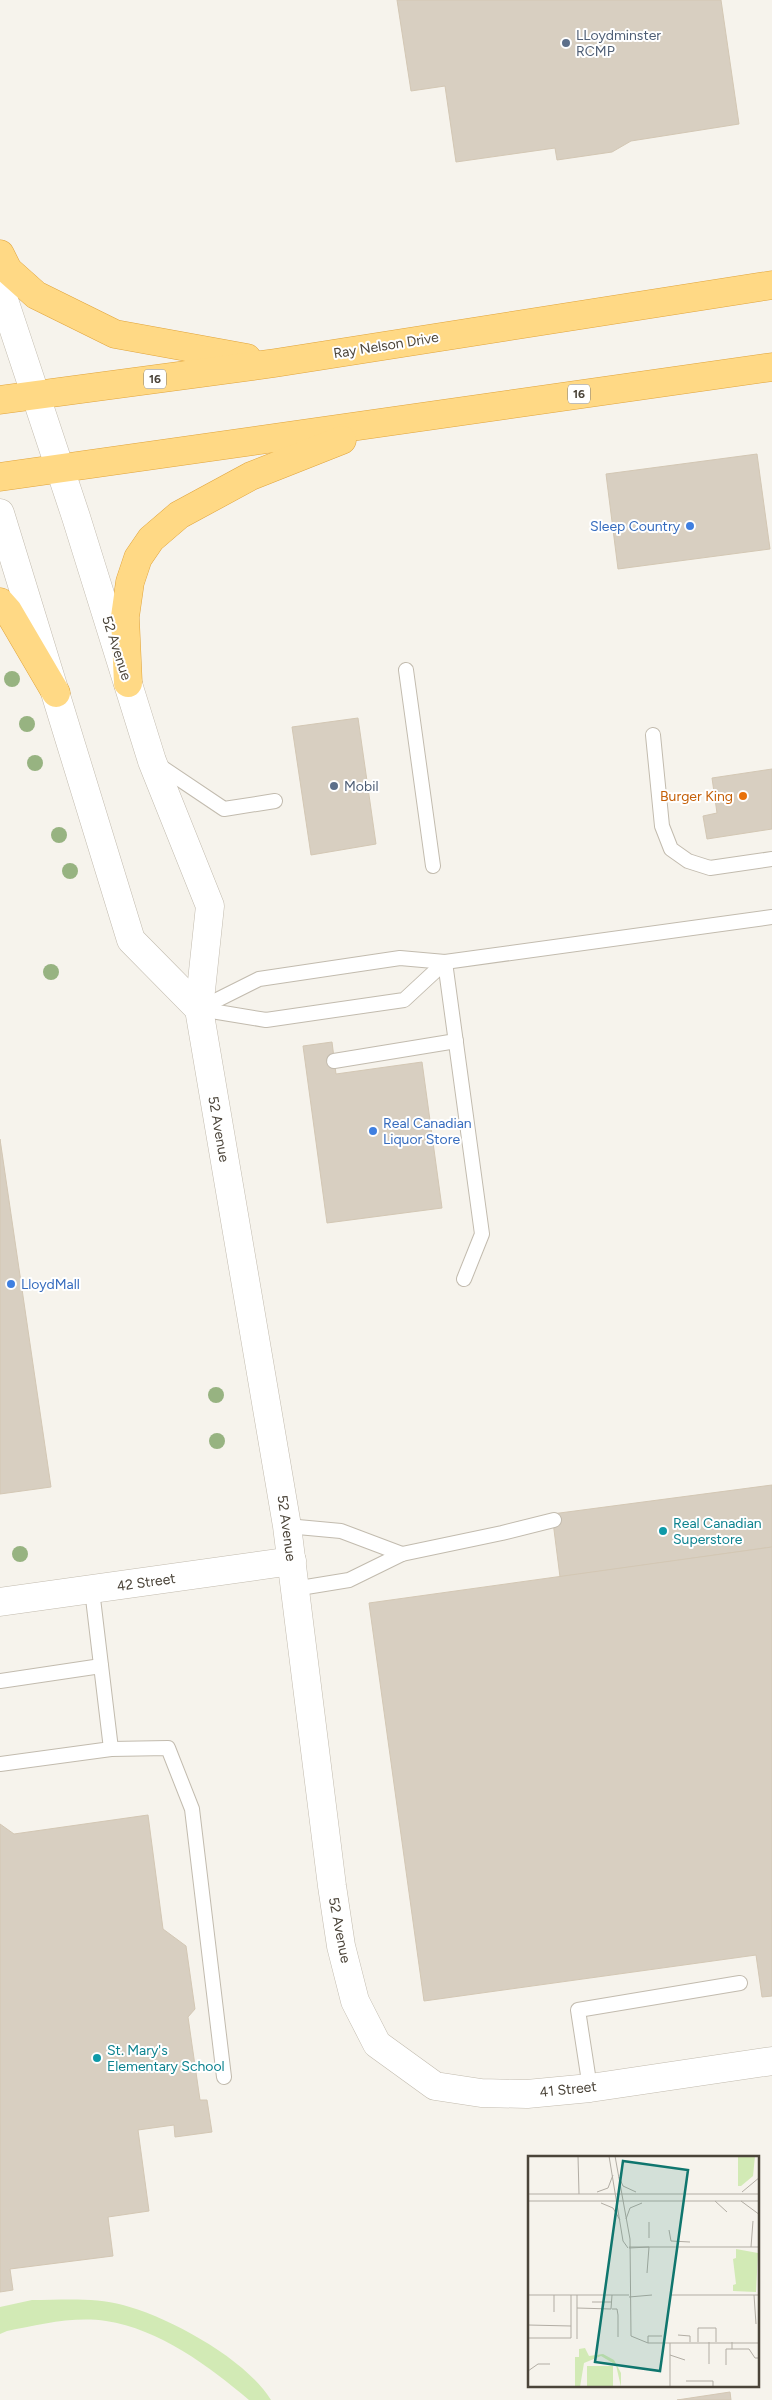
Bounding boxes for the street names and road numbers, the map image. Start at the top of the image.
street label: Ray Nelson Drive [332,329,440,362]
road number: 16 [144,369,166,388]
road number: 16 [568,384,590,404]
street label: 52 Avenue [98,614,135,683]
street label: 52 Avenue [204,1095,233,1164]
street label: 52 Avenue [273,1494,300,1563]
street label: 42 Street [116,1570,177,1595]
street label: 52 Avenue [325,1896,354,1965]
street label: 41 Street [539,2078,597,2101]

